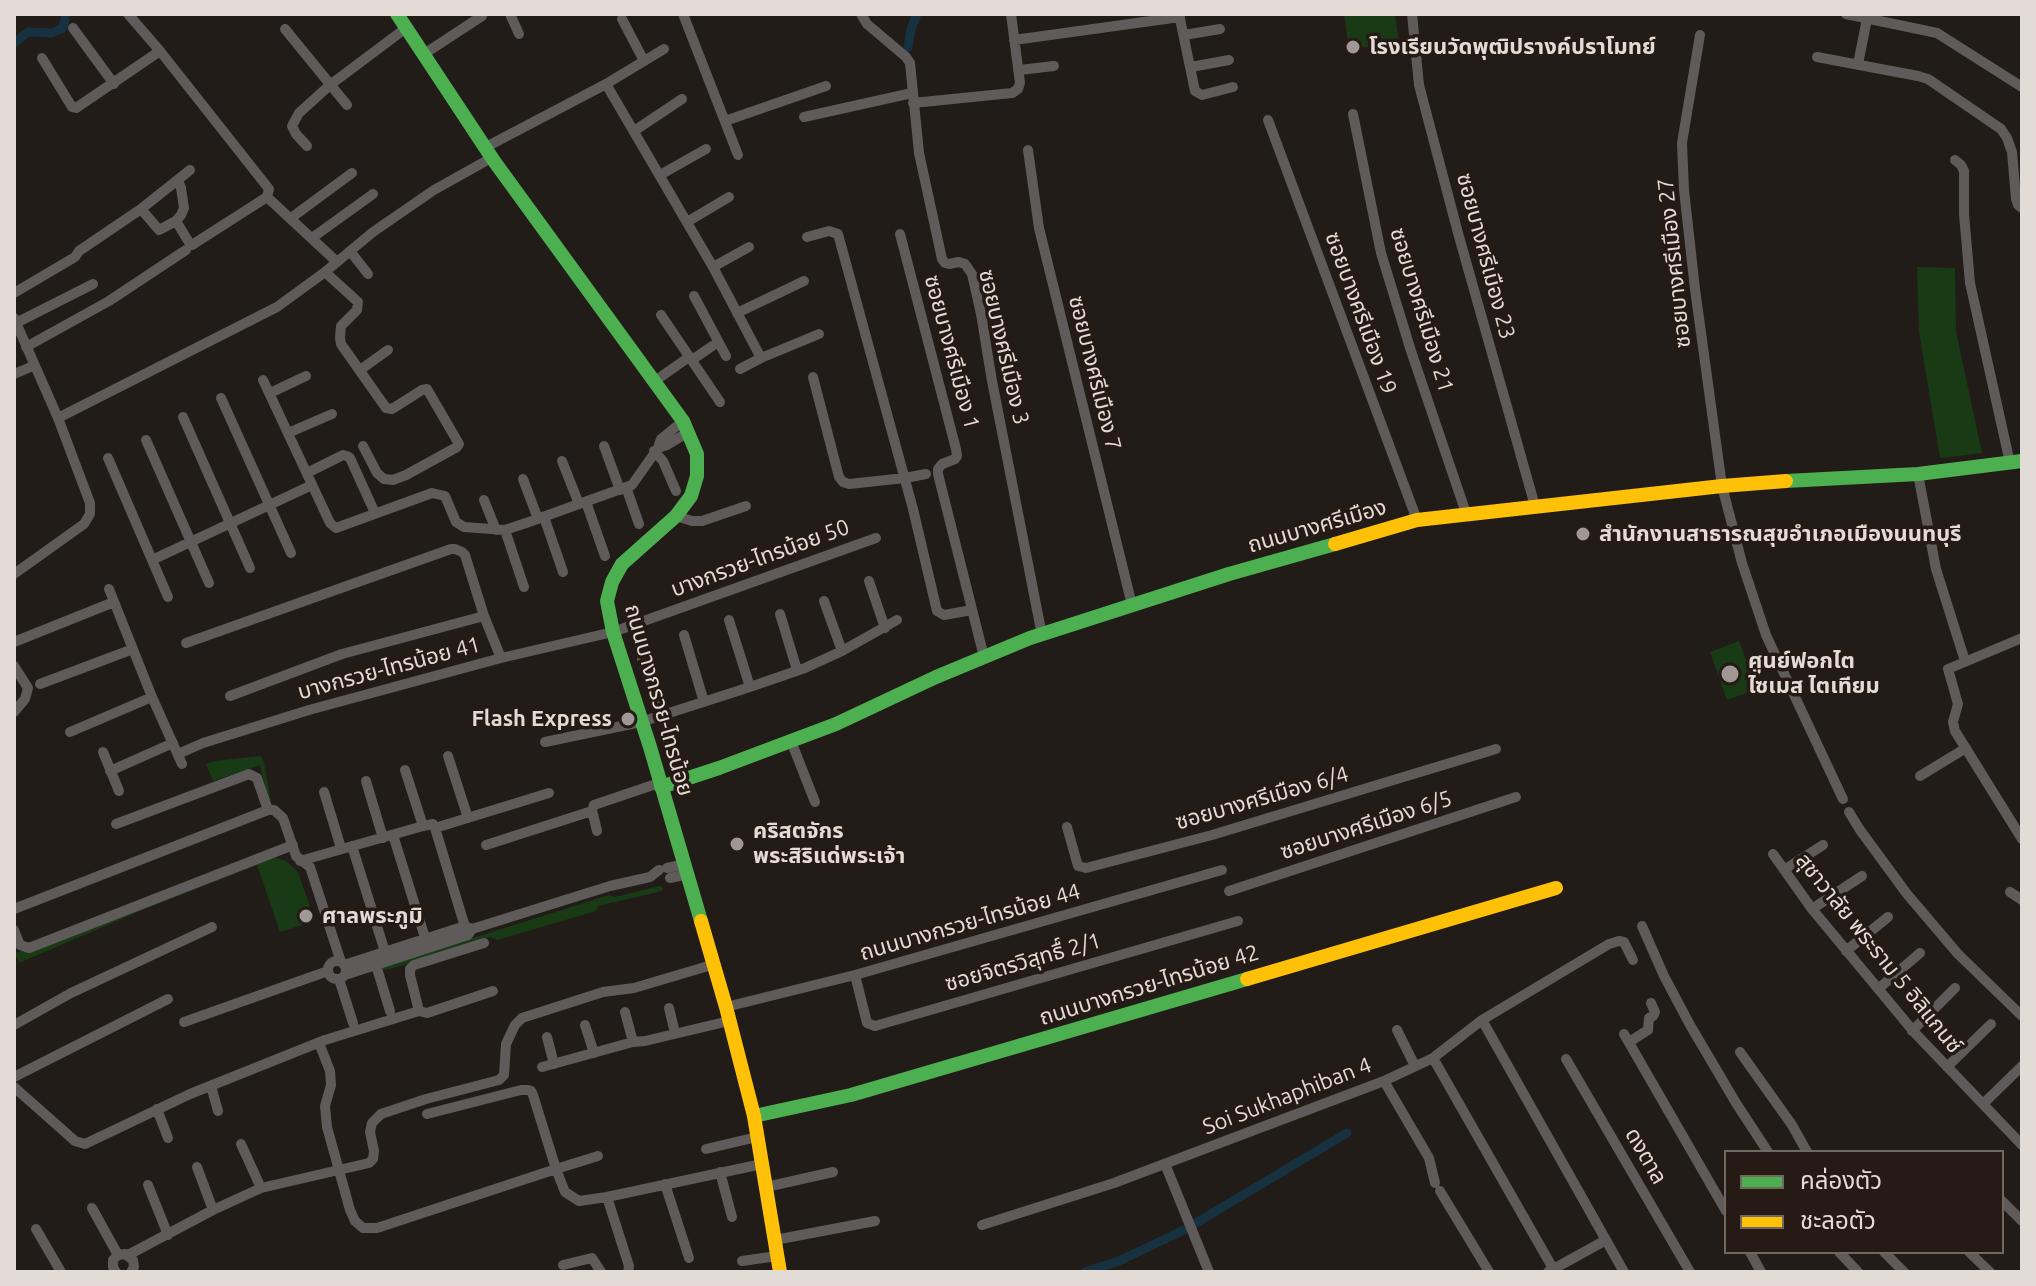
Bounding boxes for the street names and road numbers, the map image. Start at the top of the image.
street label: ซอยบางศรีเมือง 23 [1451,170,1521,342]
street label: ซอยบางศรีเมือง 27 [1652,177,1696,349]
street label: ซอยบางศรีเมือง 21 [1384,224,1460,396]
street label: ซอยบางศรีเมือง 19 [1319,228,1403,398]
street label: ซอยบางศรีเมือง 3 [973,267,1035,427]
street label: ซอยบางศรีเมือง 1 [919,272,985,432]
street label: ซอยบางศรีเมือง 7 [1063,293,1127,453]
street label: ถนนบางศรีเมือง [1245,494,1389,558]
street label: บางกรวย-ไทรน้อย 50 [667,513,853,603]
street label: ถนนบางกรวย-ไทรน้อย [619,601,699,799]
street label: บางกรวย-ไทรน้อย 41 [295,631,483,705]
street label: ซอยบางศรีเมือง 6/4 [1172,761,1352,835]
street label: ซอยบางศรีเมือง 6/5 [1277,785,1455,865]
street label: สุชาวาลัย พระราม 5 อิลิแกนซ์ [1790,848,1968,1058]
street label: ถนนบางกรวย-ไทรน้อย 44 [857,878,1083,966]
street label: ซอยจิตรวิสุทธื์ 2/1 [942,927,1104,997]
street label: ถนนบางกรวย-ไทรน้อย 42 [1036,939,1262,1031]
street label: Soi Sukhaphiban 4 [1199,1052,1375,1140]
street label: ดงตาล [1619,1123,1673,1189]

